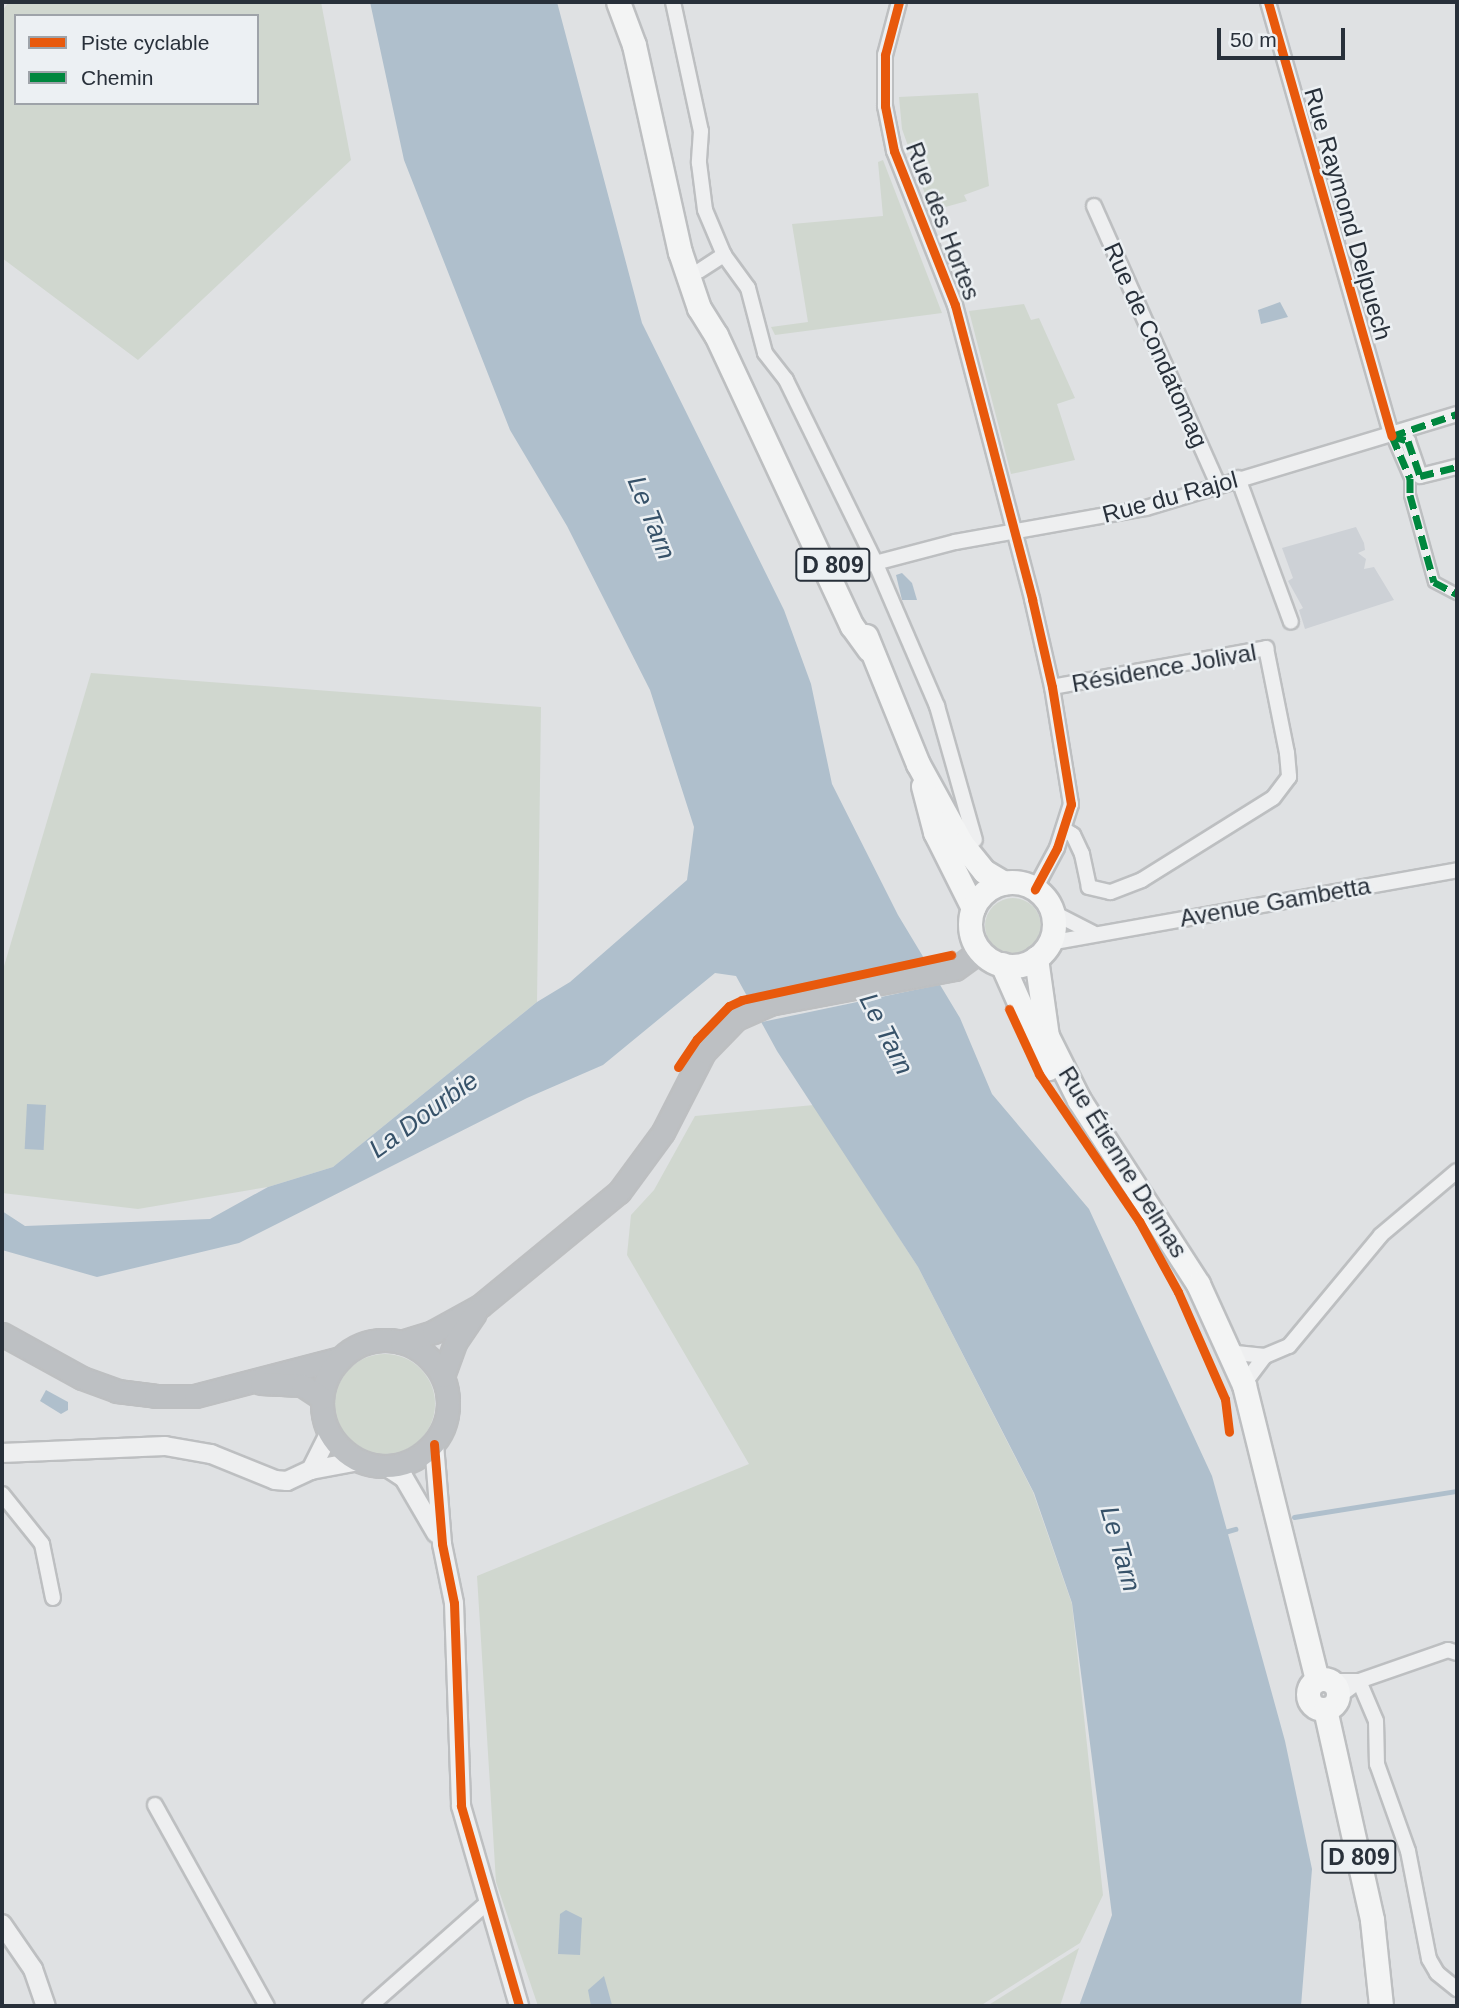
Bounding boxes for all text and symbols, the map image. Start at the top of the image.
legend [14,14,259,105]
scale bar [1221,14,1349,58]
text: 50 m [1230,28,1277,51]
text: Piste cyclable [81,31,209,54]
text: Chemin [81,66,153,89]
street label: Rue Raymond Delpuech [1298,84,1398,344]
street label: Rue des Hortes [900,138,986,304]
street label: Rue de Condatomag [1098,238,1214,452]
street label: Rue du Rajol [1099,465,1241,529]
water label: Le Tarn [620,472,682,564]
road number: D 809 [794,545,872,584]
street label: Résidence Jolival [1070,638,1258,698]
street label: Avenue Gambetta [1177,871,1373,933]
water label: Le Tarn [852,988,920,1080]
street label: Rue Étienne Delmas [1052,1061,1194,1263]
water label: La Dourbie [363,1065,485,1165]
water label: Le Tarn [1093,1503,1147,1595]
road number: D 809 [1320,1838,1398,1876]

